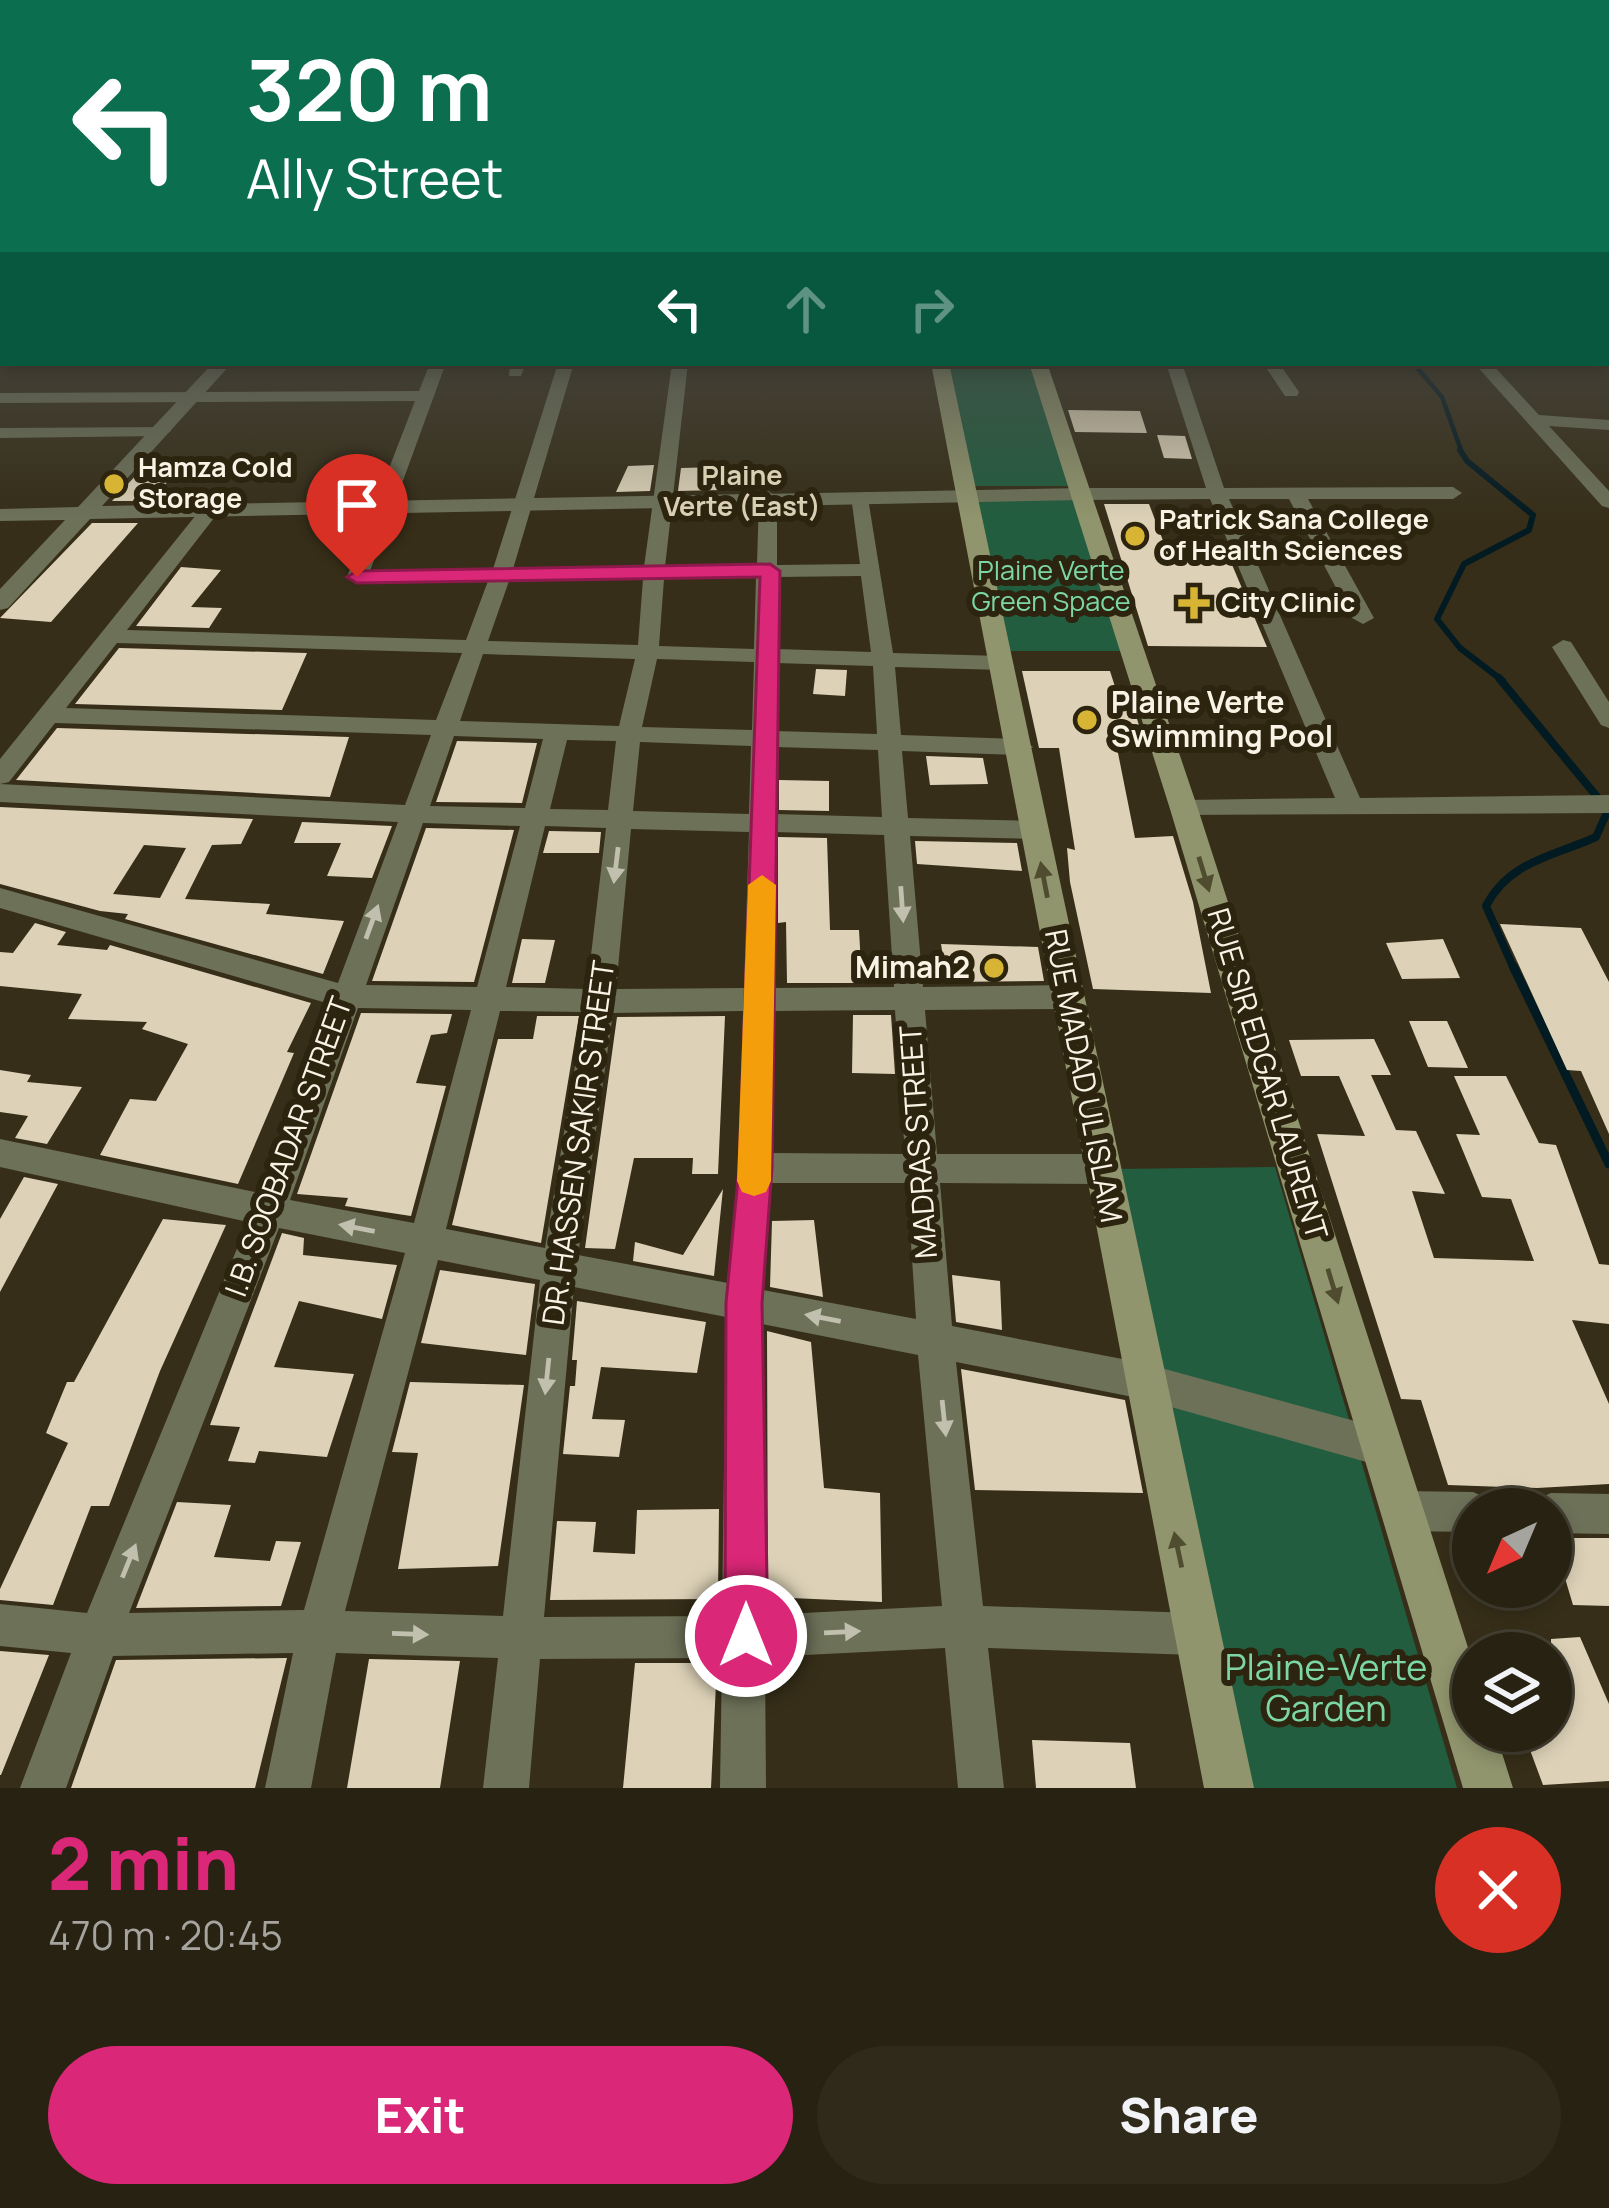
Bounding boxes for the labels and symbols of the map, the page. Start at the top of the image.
place label: Hamza Cold Storage [138,448,293,516]
pin [306,454,408,577]
district label: Plaine Verte (East) [663,456,821,524]
marker: Hamza Cold Storage [101,471,127,497]
place label: Patrick Sana College of Health Sciences [1159,500,1429,568]
marker: Patrick Sana College of Health Sciences [1122,523,1148,549]
park label: Plaine Verte Green Space [971,551,1131,619]
place label: City Clinic [1221,583,1355,620]
marker: City Clinic [1178,587,1210,619]
place label: Plaine Verte Swimming Pool [1111,681,1333,756]
marker: Plaine Verte Swimming Pool [1074,707,1100,733]
one-way arrow [607,847,626,884]
one-way arrow [1196,856,1214,893]
one-way arrow [1034,860,1053,898]
one-way arrow [892,886,911,923]
one-way arrow [364,903,382,939]
street label: RUE SIR EDGAR LAURENT [1198,903,1338,1244]
street label: RUE MADAD UL ISLAM [1036,926,1133,1226]
place label: Mimah2 [855,946,970,987]
marker: Mimah2 [981,955,1007,981]
street label: DR. HASSEN SAKIR STREET [532,958,623,1328]
street label: I.B. SOOBADAR STREET [214,991,361,1302]
street label: MADRAS STREET [889,1024,946,1260]
one-way arrow [338,1218,376,1237]
one-way arrow [1325,1268,1344,1305]
one-way arrow [803,1308,841,1327]
one-way arrow [537,1358,556,1395]
one-way arrow [934,1400,953,1437]
north arrow [1452,1488,1572,1608]
one-way arrow [1168,1531,1187,1569]
one-way arrow [120,1542,139,1578]
position arrow [683,1573,809,1699]
one-way arrow [824,1622,862,1641]
one-way arrow [392,1625,430,1644]
park label: Plaine-Verte Garden [1225,1642,1427,1732]

